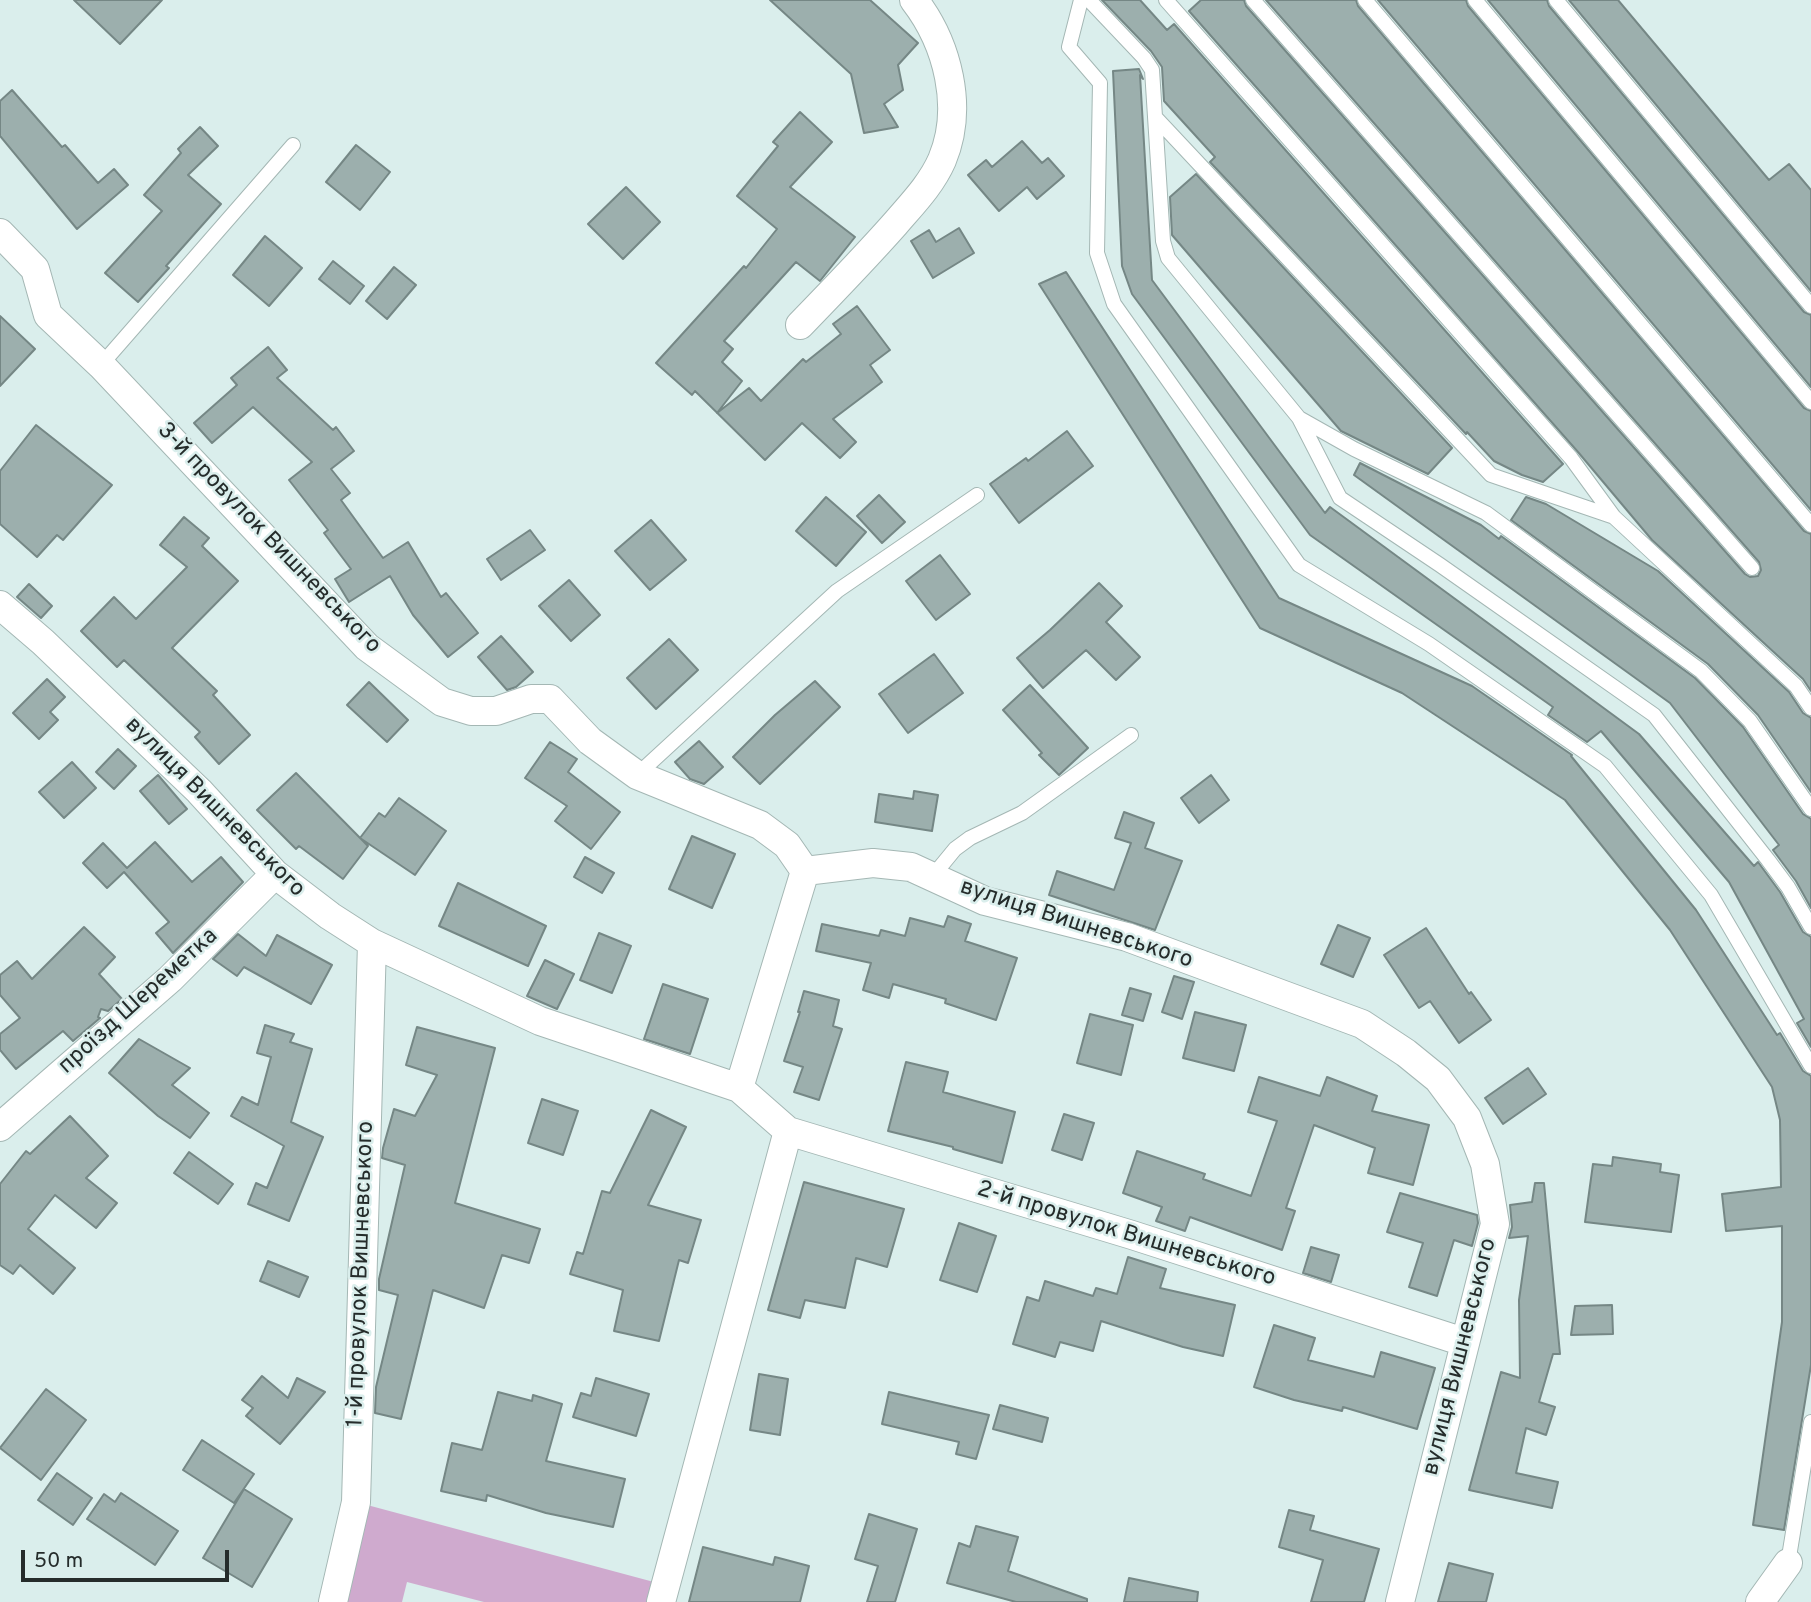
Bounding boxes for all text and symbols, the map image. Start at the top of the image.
street label: 3-й провулок Вишневського [150,418,386,660]
street label: вулиця Вишневського [118,712,310,904]
street label: вулиця Вишневського [956,874,1196,976]
street label: проїзд Шереметка [54,923,224,1081]
street label: 1-й провулок Вишневського [343,1120,381,1428]
street label: 2-й провулок Вишневського [973,1176,1279,1294]
street label: вулиця Вишневського [1418,1236,1504,1478]
scale bar [24,1536,233,1580]
text: 50 m [34,1548,83,1575]

